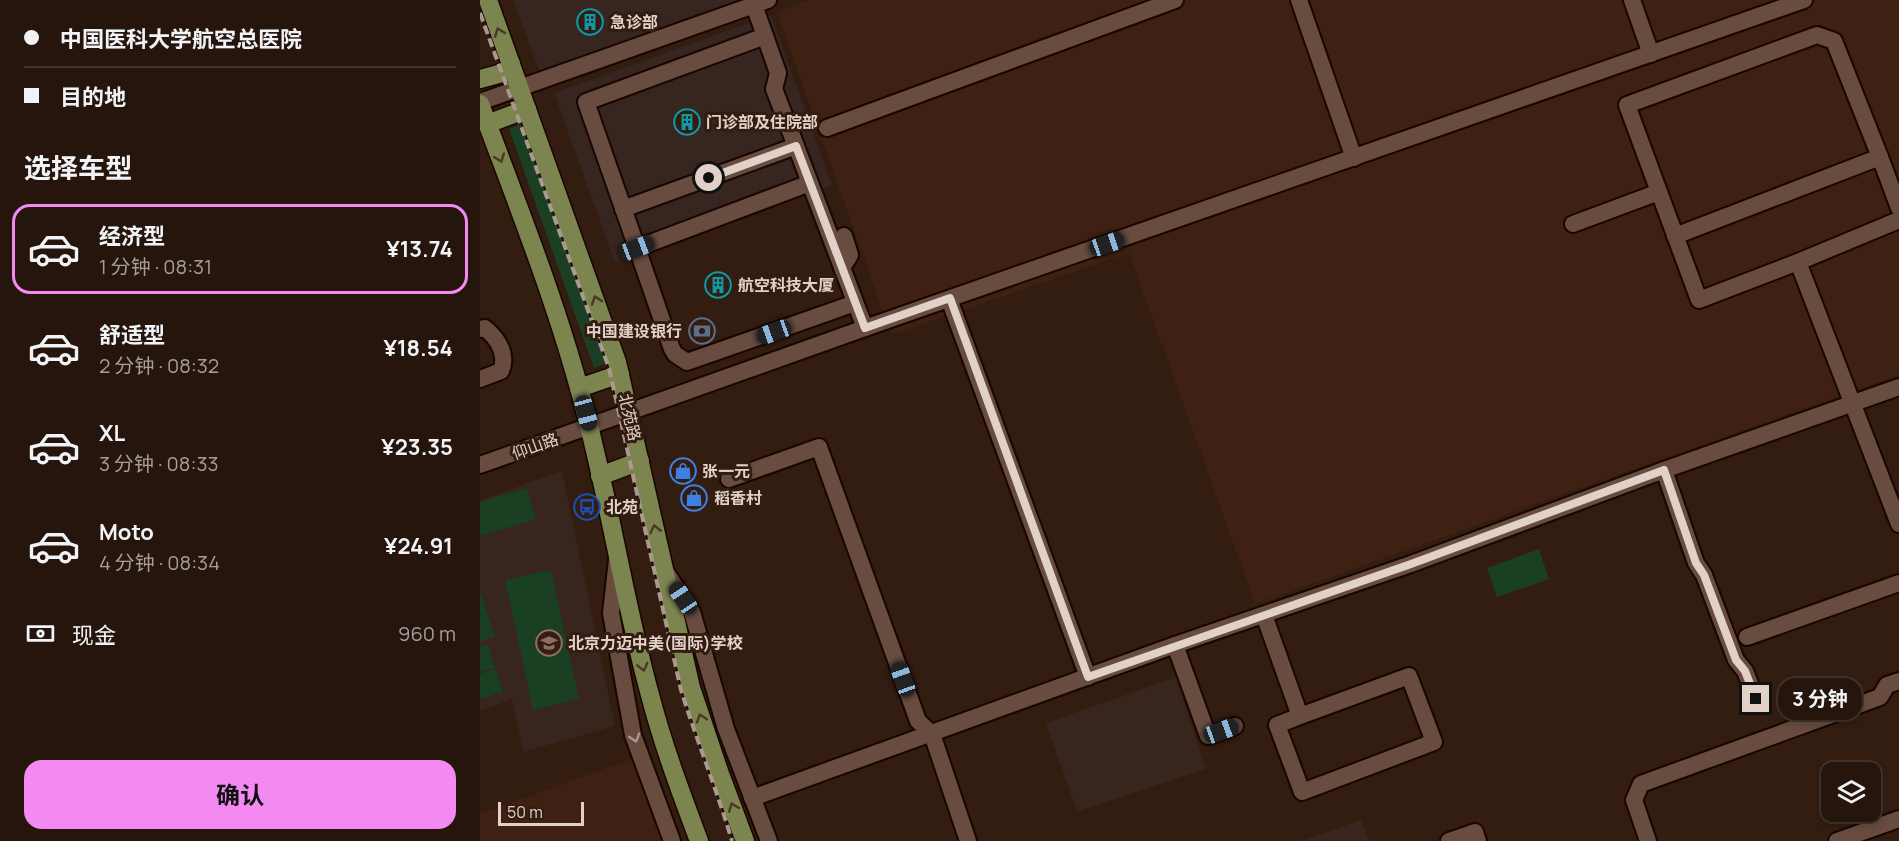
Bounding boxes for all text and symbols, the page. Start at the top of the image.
building icon: 急诊部 [575,7,605,37]
place label: 急诊部 [610,11,658,33]
text: 中国医科大学航空总医院 [60,24,302,54]
one-way arrow [494,27,507,38]
text: 目的地 [60,82,126,112]
building icon: 门诊部及住院部 [672,107,702,137]
place label: 门诊部及住院部 [706,111,818,133]
text: 选择车型 [24,149,132,186]
one-way arrow [493,153,506,163]
route start [695,164,722,191]
text: 经济型 [99,221,165,251]
icon: car [27,222,81,276]
car [1087,230,1127,258]
car [617,233,657,263]
text: ¥13.74 [386,234,453,264]
text: 1 分钟 · 08:31 [99,253,212,280]
building icon: 航空科技大厦 [703,270,733,300]
place label: 航空科技大厦 [738,274,834,296]
one-way arrow [590,295,603,306]
bank icon: 中国建设银行 [687,316,717,346]
car [754,317,794,347]
text: 舒适型 [99,320,165,350]
place label: 中国建设银行 [586,320,682,342]
icon: car [27,321,81,375]
text: ¥18.54 [383,333,453,363]
text: 2 分钟 · 08:32 [99,352,219,379]
street label: 北苑路 [614,391,646,443]
car [573,393,599,433]
text: XL [99,418,125,448]
icon: car [27,420,81,474]
street label: 仰山路 [509,427,561,465]
text: ¥23.35 [381,432,453,462]
text: 3 分钟 · 08:33 [99,450,219,477]
shop icon: 张一元 [668,456,698,486]
place label: 张一元 [702,460,750,482]
shop icon: 稻香村 [679,483,709,513]
place label: 稻香村 [714,487,762,509]
bus stop icon: 北苑 [572,492,602,522]
place label: 北苑 [606,496,638,518]
text: Moto [99,517,154,547]
icon: car [27,519,81,573]
one-way arrow [650,524,663,534]
text: ¥24.91 [384,531,453,561]
text: 4 分钟 · 08:34 [99,549,220,576]
car [665,578,701,618]
icon: cash [24,617,57,650]
text: 现金 [72,620,116,650]
text: 960 m [398,620,456,647]
school or university icon: 北京力迈中美(国际)学校 [534,628,564,658]
place label: 北京力迈中美(国际)学校 [568,632,743,654]
car [888,659,918,699]
one-way arrow [635,662,648,672]
callout: 3 分钟 [1777,678,1861,720]
route end [1742,685,1769,712]
text: 3 分钟 [1792,685,1848,712]
one-way arrow [696,713,709,724]
car [1201,716,1241,746]
one-way arrow [628,732,640,743]
button: 确认 [24,760,456,829]
map controls [1821,762,1881,822]
button: layers [1821,762,1881,822]
scale bar [498,799,584,826]
text: 50 m [507,801,543,823]
one-way arrow [727,803,740,813]

